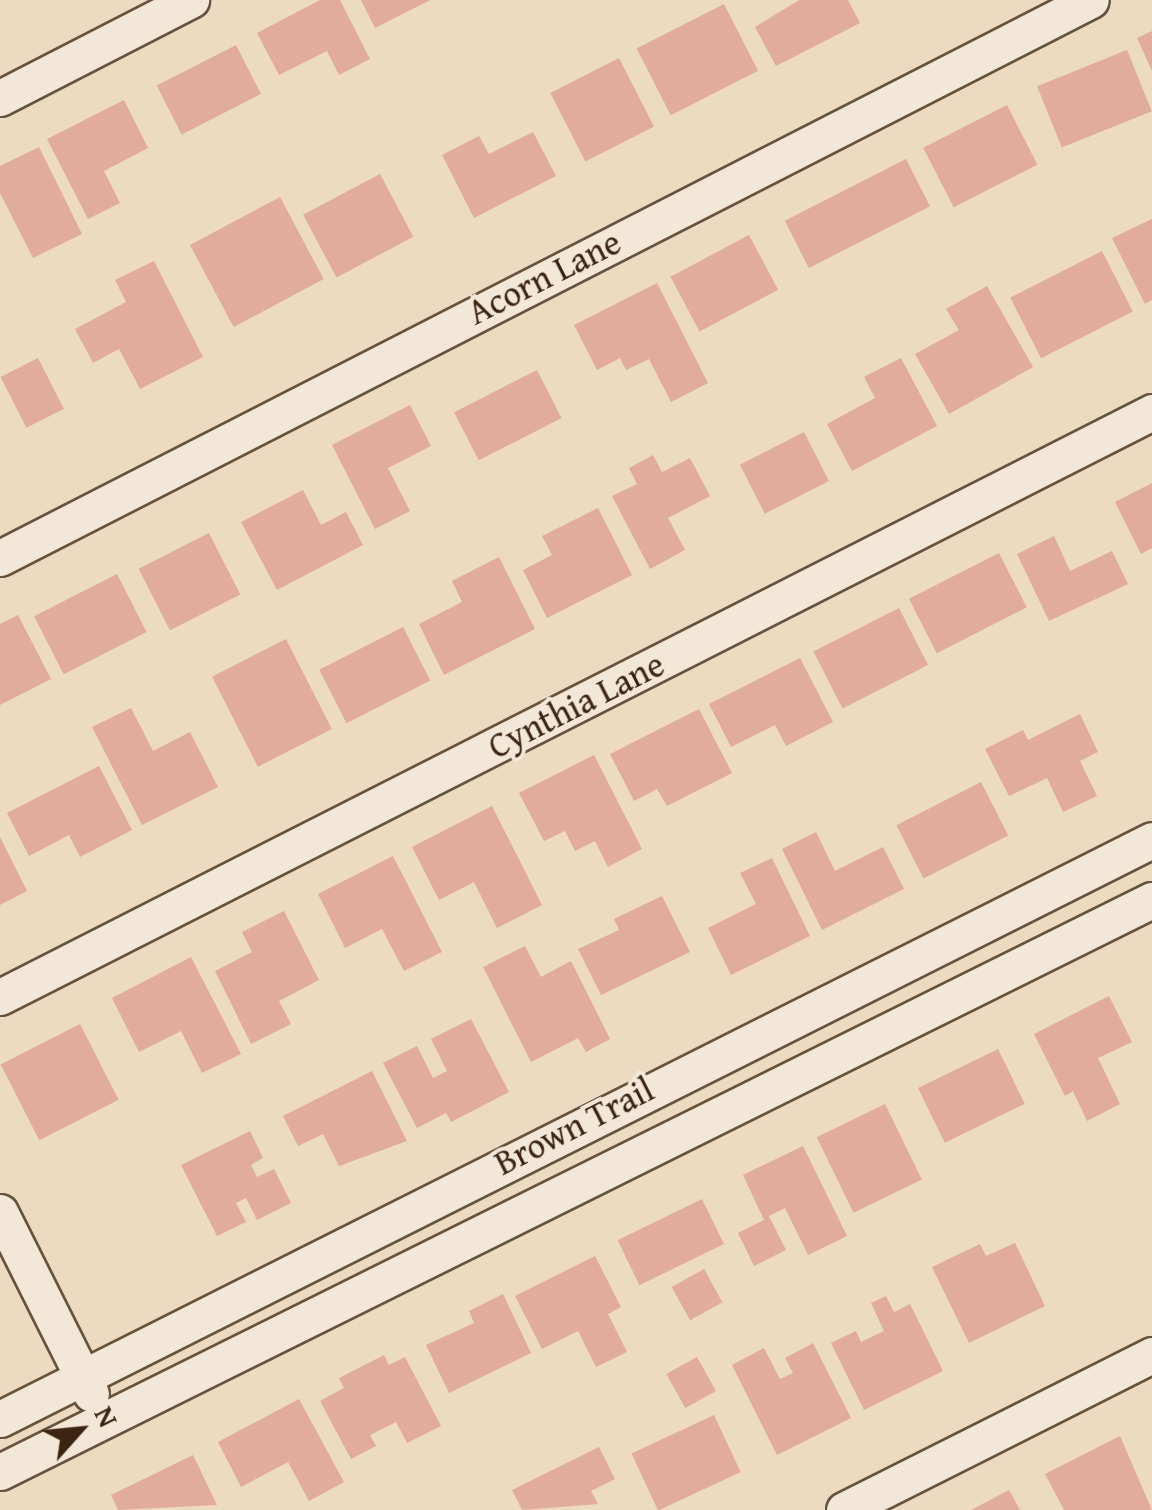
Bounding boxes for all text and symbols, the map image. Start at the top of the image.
street label: Acorn Lane [460,221,628,333]
street label: Cynthia Lane [481,643,671,767]
street label: Brown Trail [487,1068,661,1184]
north arrow [30,1380,130,1480]
text: N [85,1399,130,1434]

